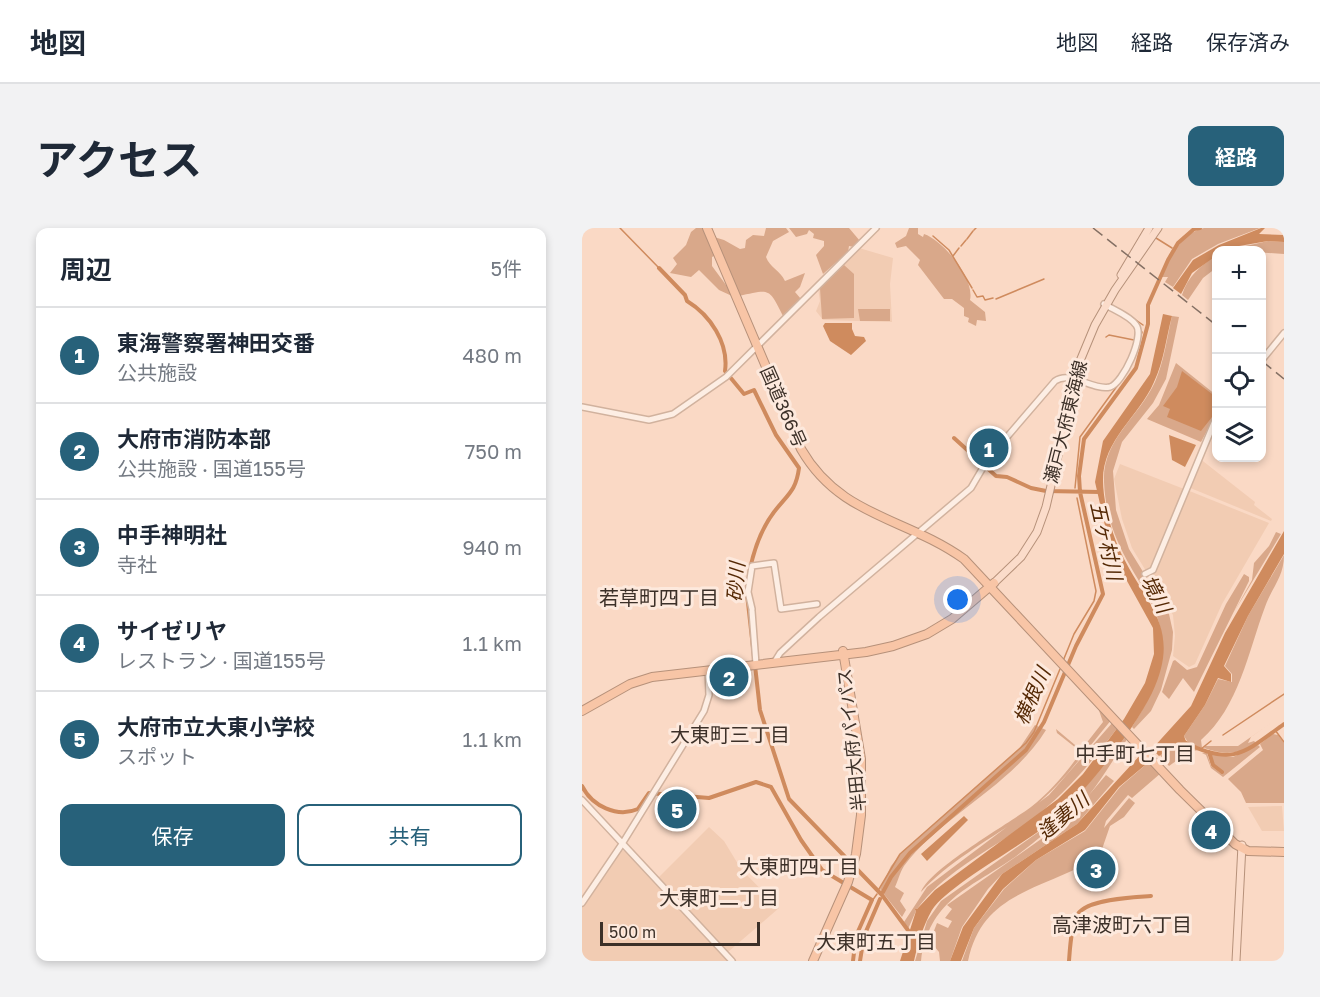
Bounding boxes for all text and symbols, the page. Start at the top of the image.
text: 地図 [30,26,86,59]
text: 地図 [1056,29,1098,55]
text: 経路 [1131,29,1173,55]
text: 保存済み [1206,29,1290,55]
button: 経路 [1188,126,1284,186]
text: アクセス [36,134,202,184]
map controls [1212,246,1266,462]
button: + [1212,246,1266,300]
text: 周辺 [60,254,112,285]
text: 5件 [490,256,522,280]
button: − [1212,300,1266,354]
text: 東海警察署神田交番 [117,329,315,356]
text: 1 [74,343,85,367]
text: 480 m [463,343,522,367]
button: locate [1212,354,1266,408]
street label: 瀬戸大府東海線 [1039,358,1091,486]
text: 公共施設 [117,360,197,384]
street label: 国道366号 [756,363,812,450]
button: layers [1212,408,1266,462]
text: 大府市消防本部 [117,425,271,452]
pin: 1 [970,426,1008,470]
text: 2 [73,439,86,463]
text: 750 m [465,439,522,463]
text: 公共施設 · 国道155号 [117,456,306,480]
water label: 五ヶ村川 [1086,499,1128,584]
text: 中手神明社 [117,521,227,548]
text: 3 [73,535,86,559]
text: 940 m [463,535,522,559]
text: 寺社 [117,552,157,576]
water label: 砂川 [722,559,749,603]
water label: 境川 [1137,570,1178,619]
district label: 若草町四丁目 [599,585,719,609]
your location [943,585,972,614]
text: サイゼリヤ [117,617,227,644]
text: 4 [73,631,86,655]
text: 1.1 km [463,631,522,655]
text: レストラン · 国道155号 [117,648,326,672]
pin: 2 [710,654,748,700]
water label: 横根川 [1008,661,1055,728]
street label: 半田大府パイパス [833,668,869,813]
text: 大府市立大東小学校 [117,713,315,740]
district label: 大東町三丁目 [670,722,790,746]
text: 5 [73,727,86,751]
text: 1.1 km [463,727,522,751]
district label: 中手町七丁目 [1075,741,1195,765]
text: スポット [117,744,197,768]
water label: 逢妻川 [1032,785,1095,844]
pin: 5 [658,786,697,832]
button: 保存 [60,804,285,866]
button: 共有 [297,804,522,866]
pin: 4 [1192,808,1230,852]
pin: 3 [1076,846,1116,892]
district label: 大東町四丁目 [739,854,859,878]
district label: 大東町二丁目 [659,885,779,909]
district label: 高津波町六丁目 [1052,912,1192,936]
scale bar [600,919,760,946]
text: 500 m [609,922,656,942]
district label: 大東町五丁目 [816,929,936,953]

